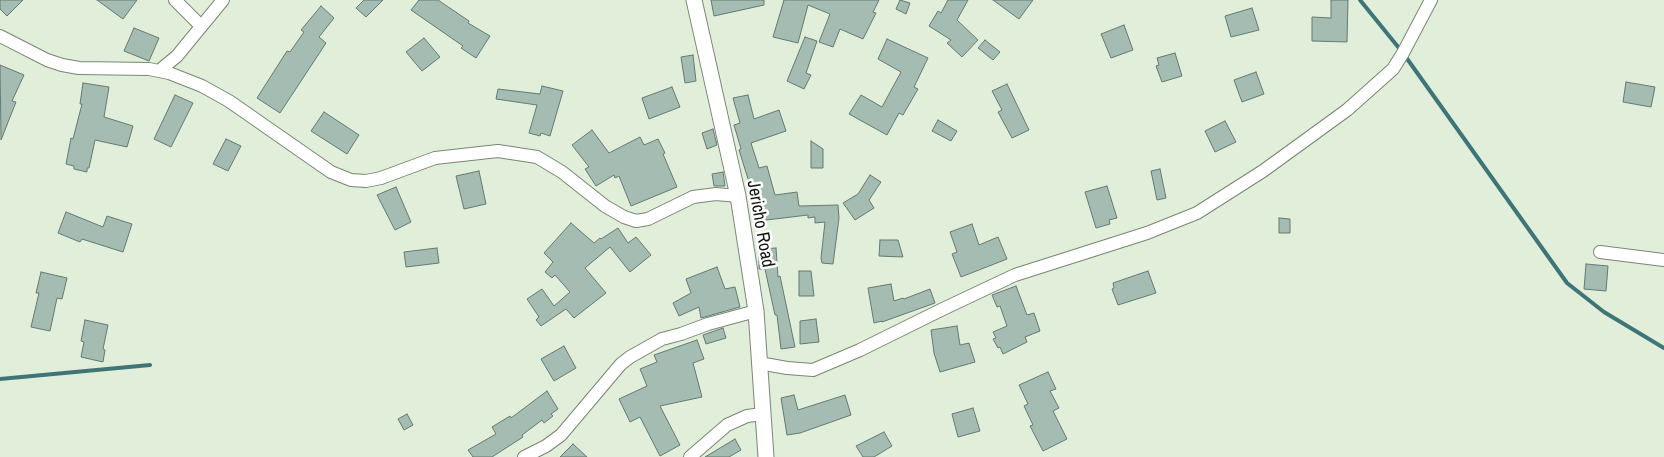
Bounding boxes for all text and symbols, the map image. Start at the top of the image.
street label: Jericho Road [742,179,778,269]

